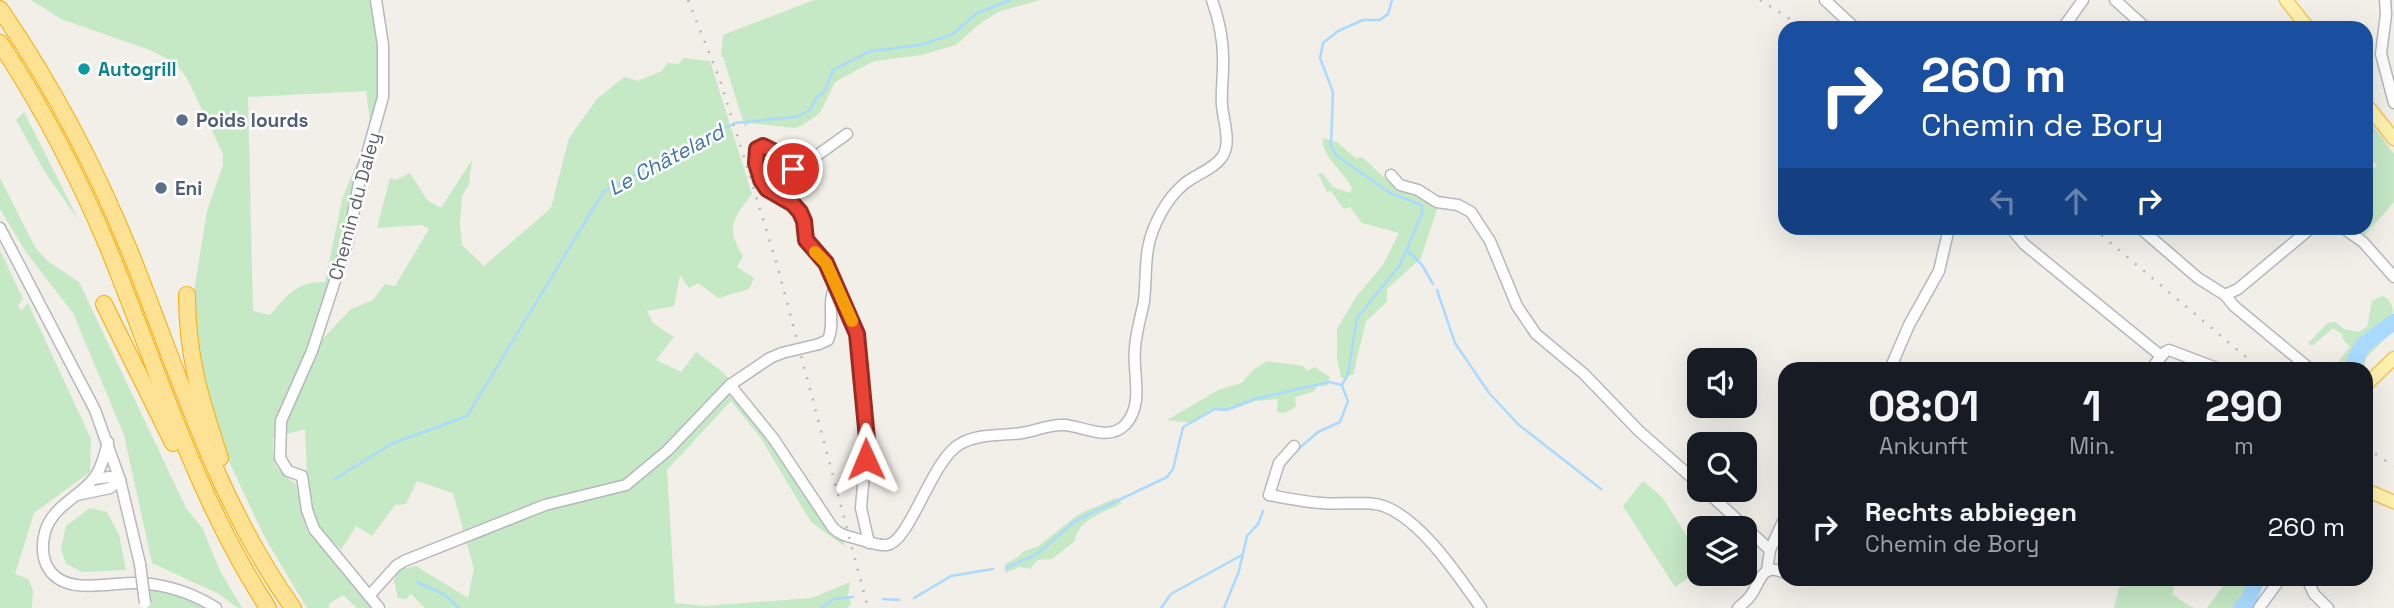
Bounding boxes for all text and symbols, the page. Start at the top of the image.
text: 260 m [1921,44,2066,106]
icon: right [1806,49,1897,140]
place label: Autogrill [98,57,177,82]
marker: Autogrill [76,61,92,77]
text: Chemin de Bory [1921,105,2164,145]
place label: Poids lourds [196,108,309,133]
marker: Poids lourds [174,112,190,128]
water label: Le Châtelard [603,117,730,201]
street label: Chemin du Daley [323,129,386,283]
pin [763,139,823,199]
icon: arrive [774,150,812,188]
place label: Eni [175,176,202,201]
marker: Eni [153,180,169,196]
icon: left [1984,182,2022,220]
icon: ahead [2057,182,2095,220]
icon: right [2130,182,2168,220]
map controls [1687,348,1757,586]
button: sound [1687,348,1757,418]
text: 08:01 [1868,380,1979,433]
text: 1 [2083,380,2102,433]
text: 290 [2205,380,2283,433]
position arrow [829,422,903,496]
text: Ankunft [1879,431,1968,461]
text: Min. [2069,431,2115,461]
text: m [2234,431,2254,461]
button: search [1687,432,1757,502]
text: Rechts abbiegen [1865,495,2077,529]
icon: right [1806,508,1844,546]
text: 260 m [2268,510,2345,544]
button: layers [1687,516,1757,586]
text: Chemin de Bory [1865,529,2039,559]

